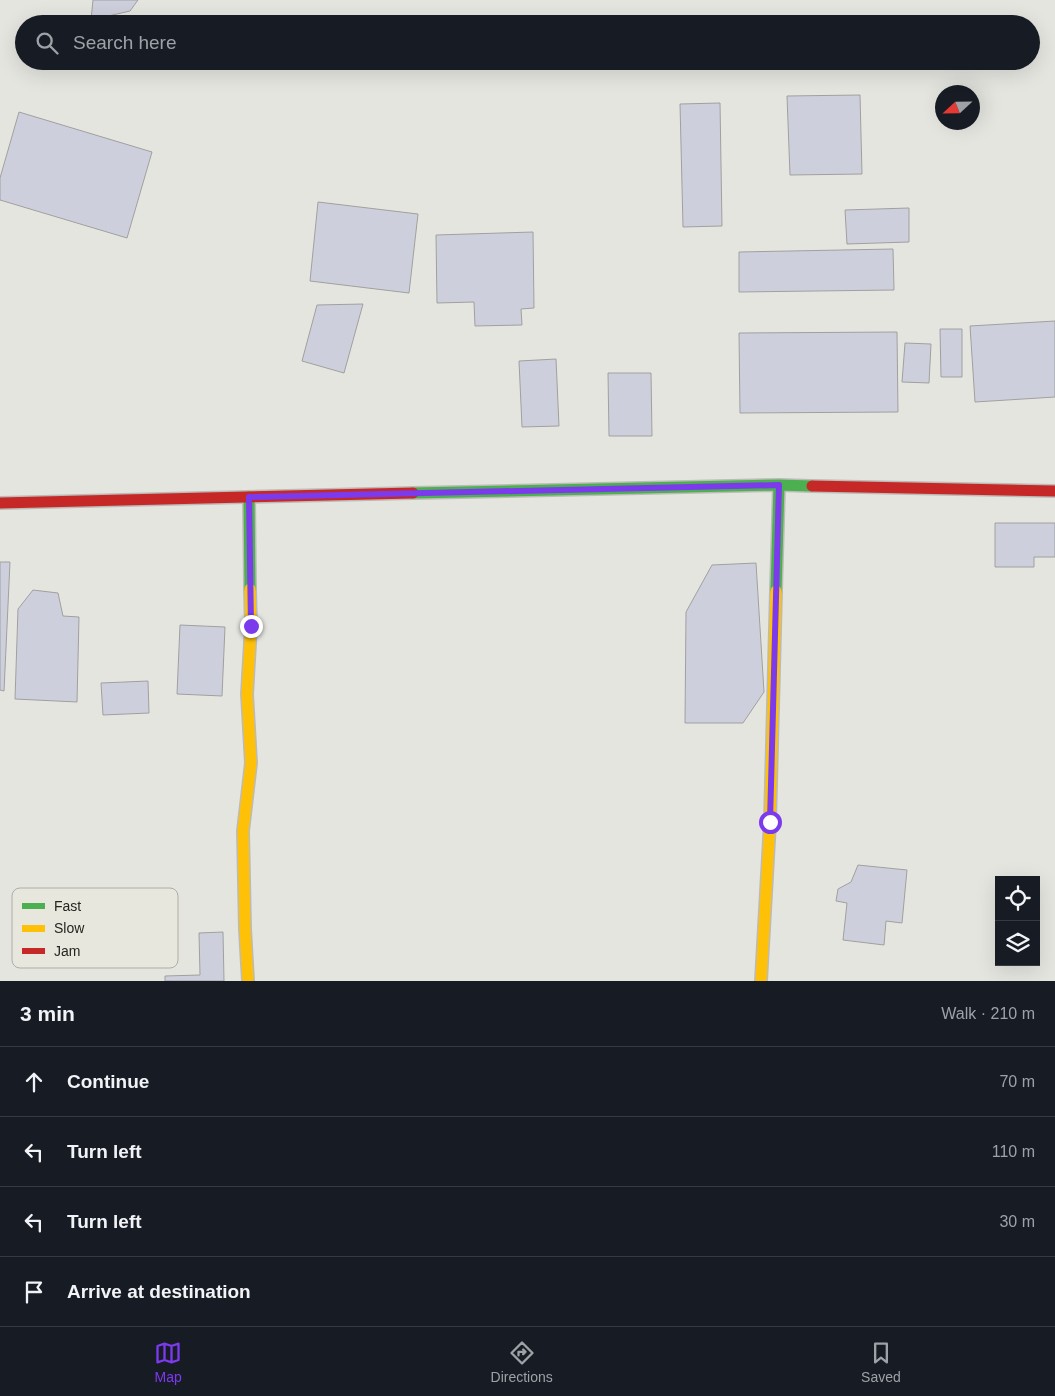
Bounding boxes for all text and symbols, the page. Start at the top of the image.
search box [15,15,1040,70]
icon: search [33,29,61,57]
text: Search here [73,32,177,53]
north arrow [935,85,980,130]
route end [240,615,263,638]
route start [759,811,782,834]
map controls [995,876,1040,966]
button: locate [995,876,1040,921]
legend [12,888,178,968]
text: Fast [54,898,81,914]
text: Slow [54,920,85,936]
button: layers [995,921,1040,966]
text: Jam [54,943,80,959]
text: 3 min [20,1002,75,1025]
text: Walk · 210 m [941,1005,1035,1022]
icon: ahead [20,1068,48,1096]
text: Continue [67,1071,149,1092]
text: 70 m [999,1073,1035,1090]
icon: left [20,1138,48,1166]
text: Turn left [67,1141,142,1162]
text: 110 m [992,1143,1035,1160]
icon: left [20,1208,48,1236]
text: Turn left [67,1211,142,1232]
text: 30 m [999,1213,1035,1230]
icon: arrive [20,1278,48,1306]
text: Arrive at destination [67,1281,251,1302]
tab: Map [154,1339,182,1385]
tab: Directions [491,1339,553,1385]
tab: Saved [861,1339,901,1385]

